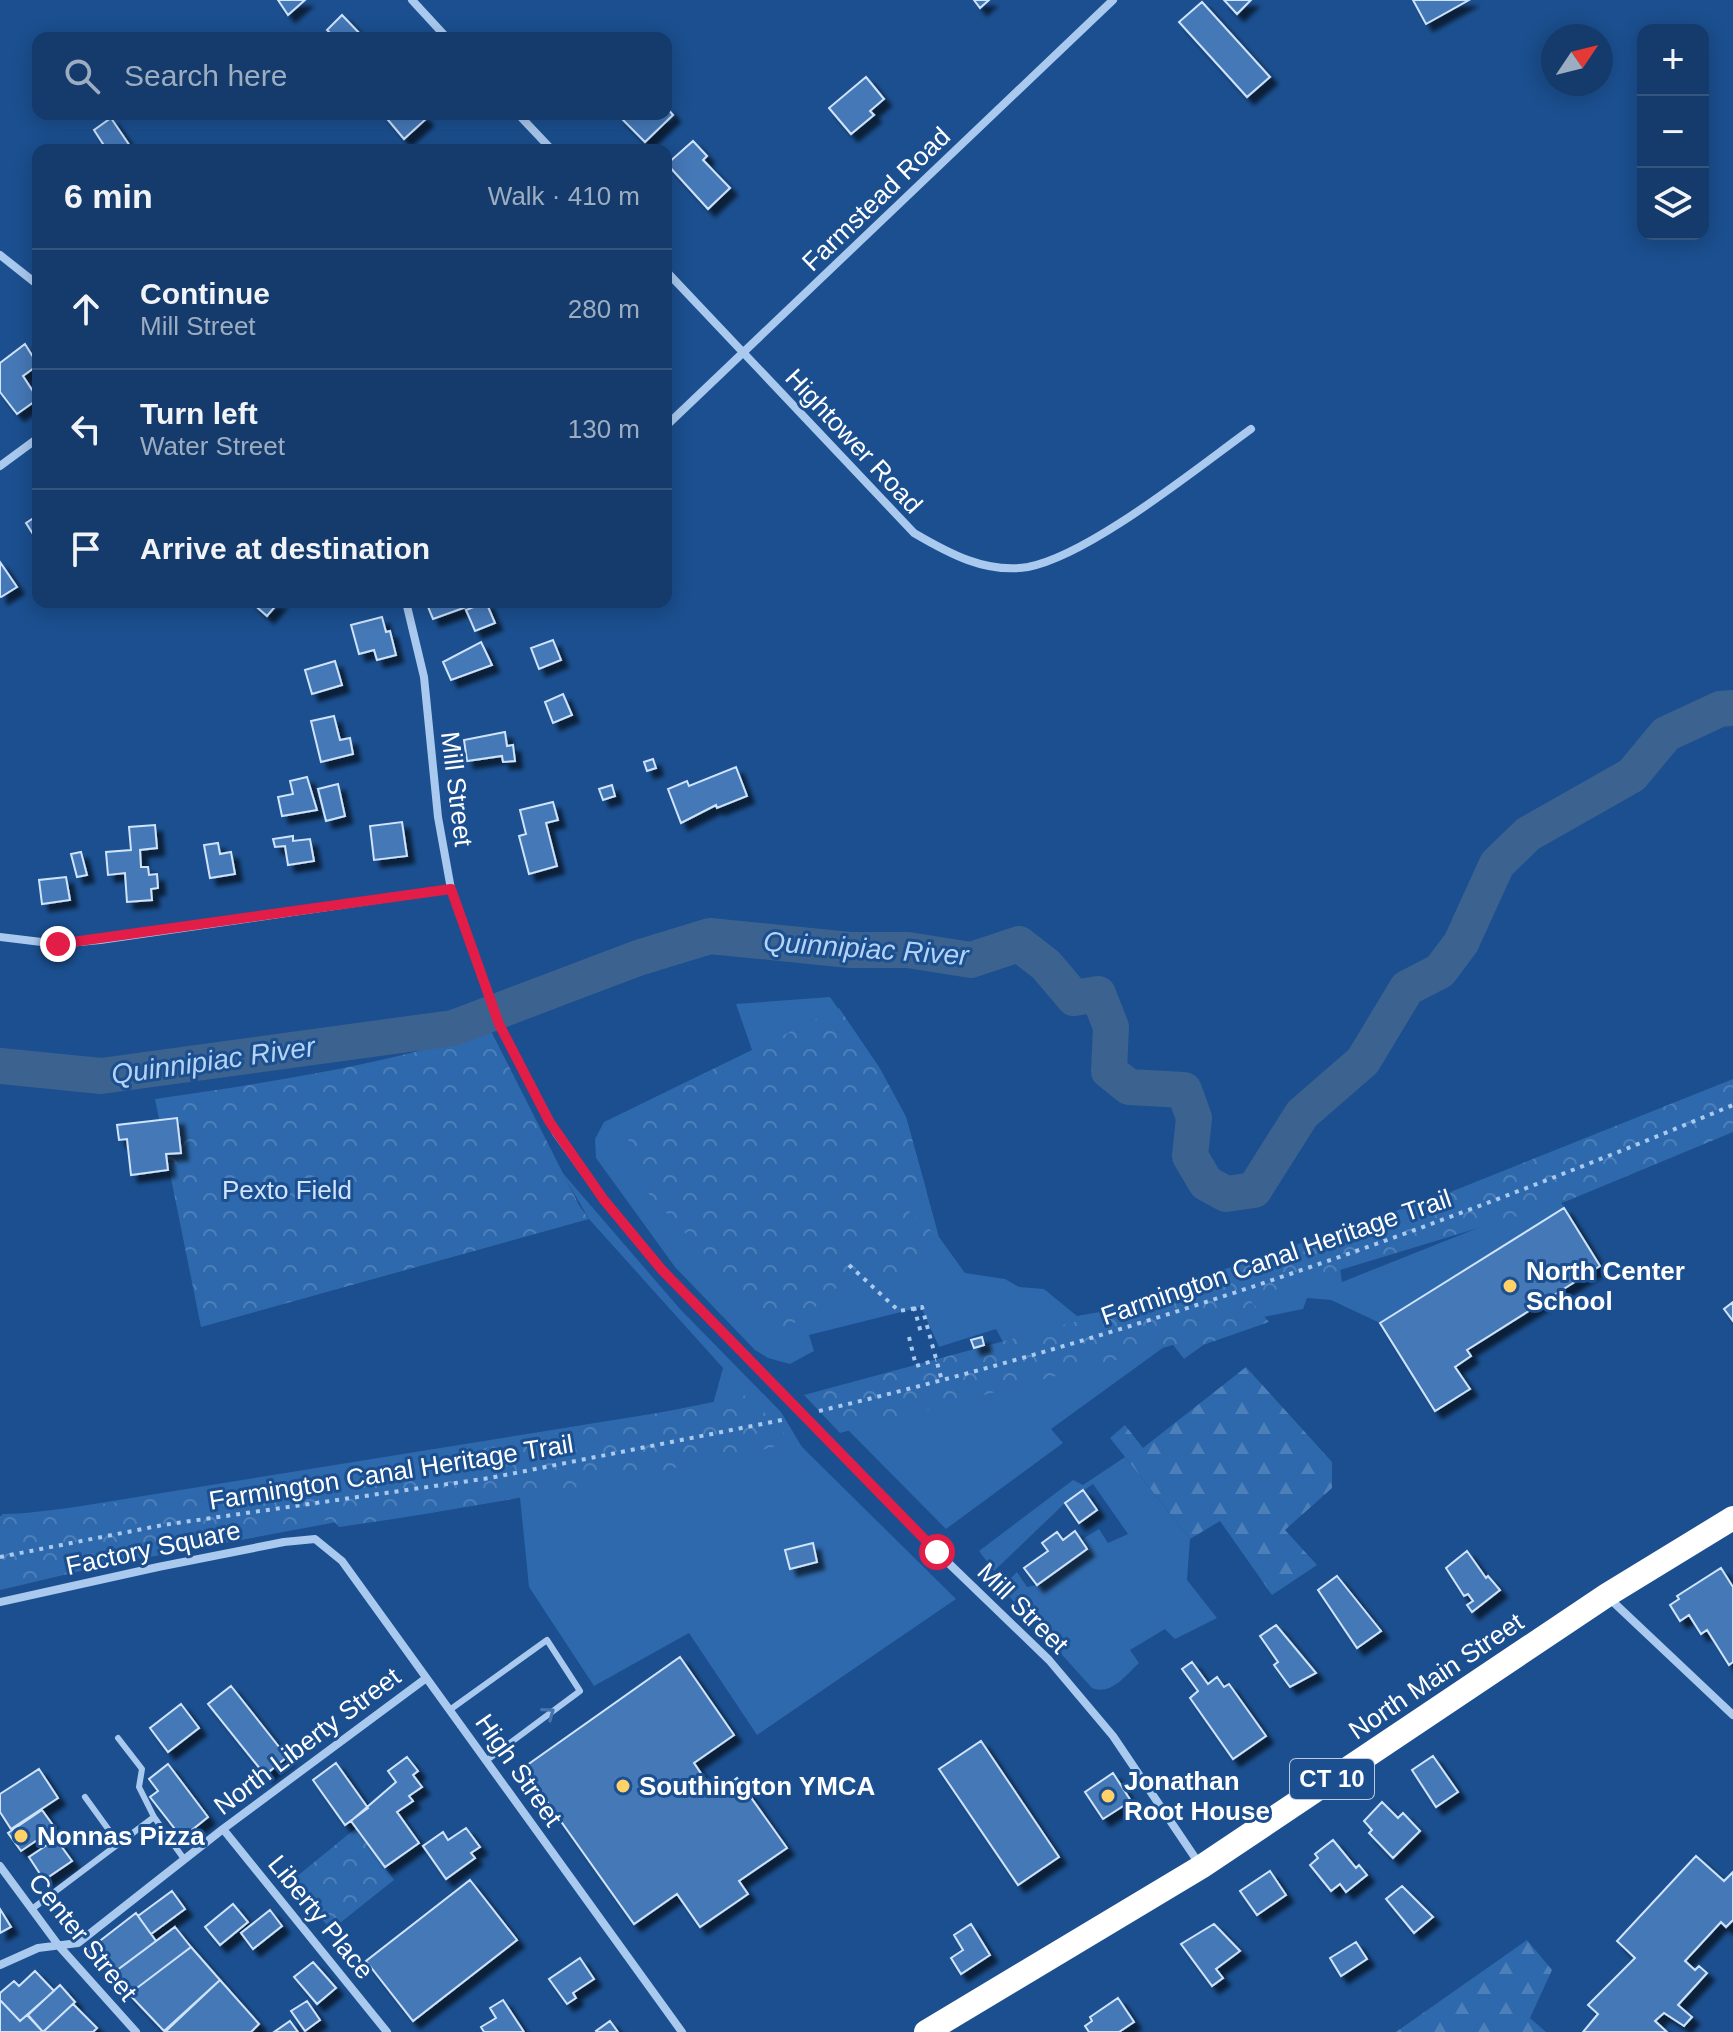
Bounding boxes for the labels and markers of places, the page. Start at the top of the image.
place label: North Center School [1526,1256,1685,1316]
marker: North Center School [1501,1277,1519,1295]
place label: Jonathan Root House [1124,1766,1270,1826]
place label: Southington YMCA [639,1771,876,1801]
marker: Southington YMCA [614,1777,632,1795]
marker: Jonathan Root House [1099,1787,1117,1805]
place label: Nonnas Pizza [37,1821,205,1851]
marker: Nonnas Pizza [12,1827,30,1845]

